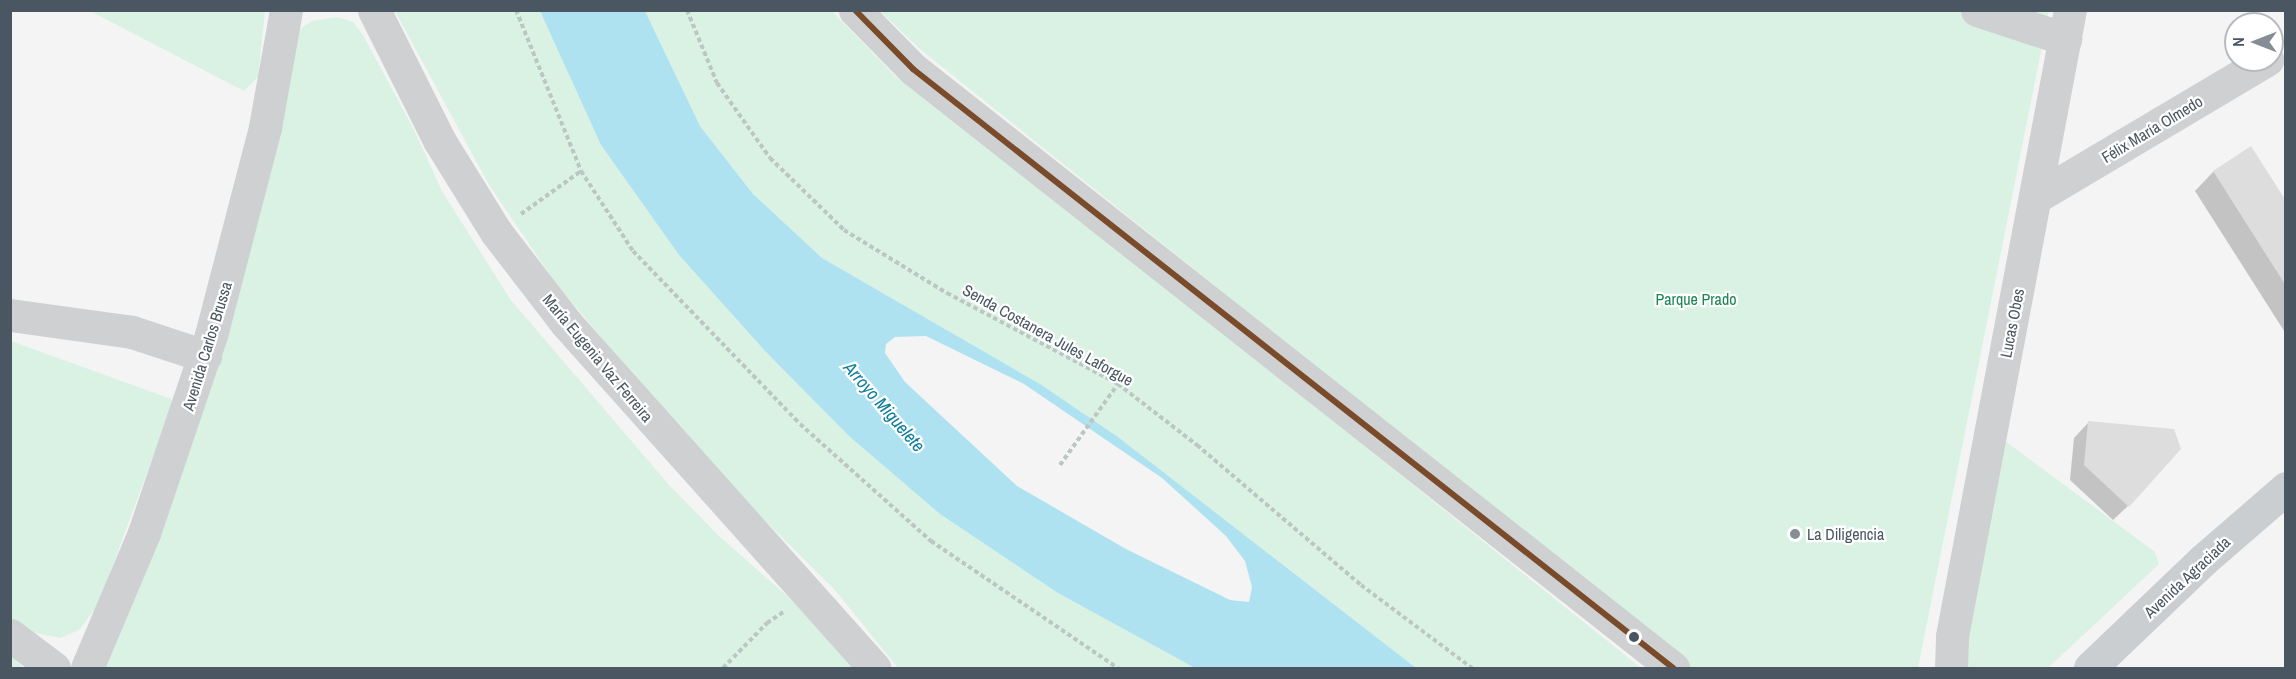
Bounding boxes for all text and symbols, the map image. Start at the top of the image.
north arrow [2224,12,2284,72]
text: N [2227,37,2249,47]
street label: Félix María Olmedo [2098,91,2206,167]
street label: Avenida Carlos Brussa [178,279,236,413]
street label: Senda Costanera Jules Laforgue [959,280,1137,390]
street label: Lucas Obes [1996,287,2028,359]
park label: Parque Prado [1656,289,1736,309]
street label: María Eugenia Vaz Ferreira [539,290,657,426]
water label: Arroyo Miguelete [839,358,929,456]
place label: La Diligencia [1807,524,1884,544]
marker: La Diligencia [1788,527,1802,541]
street label: Avenida Agraciada [2140,532,2234,622]
unlabelled marker [1628,631,1640,643]

